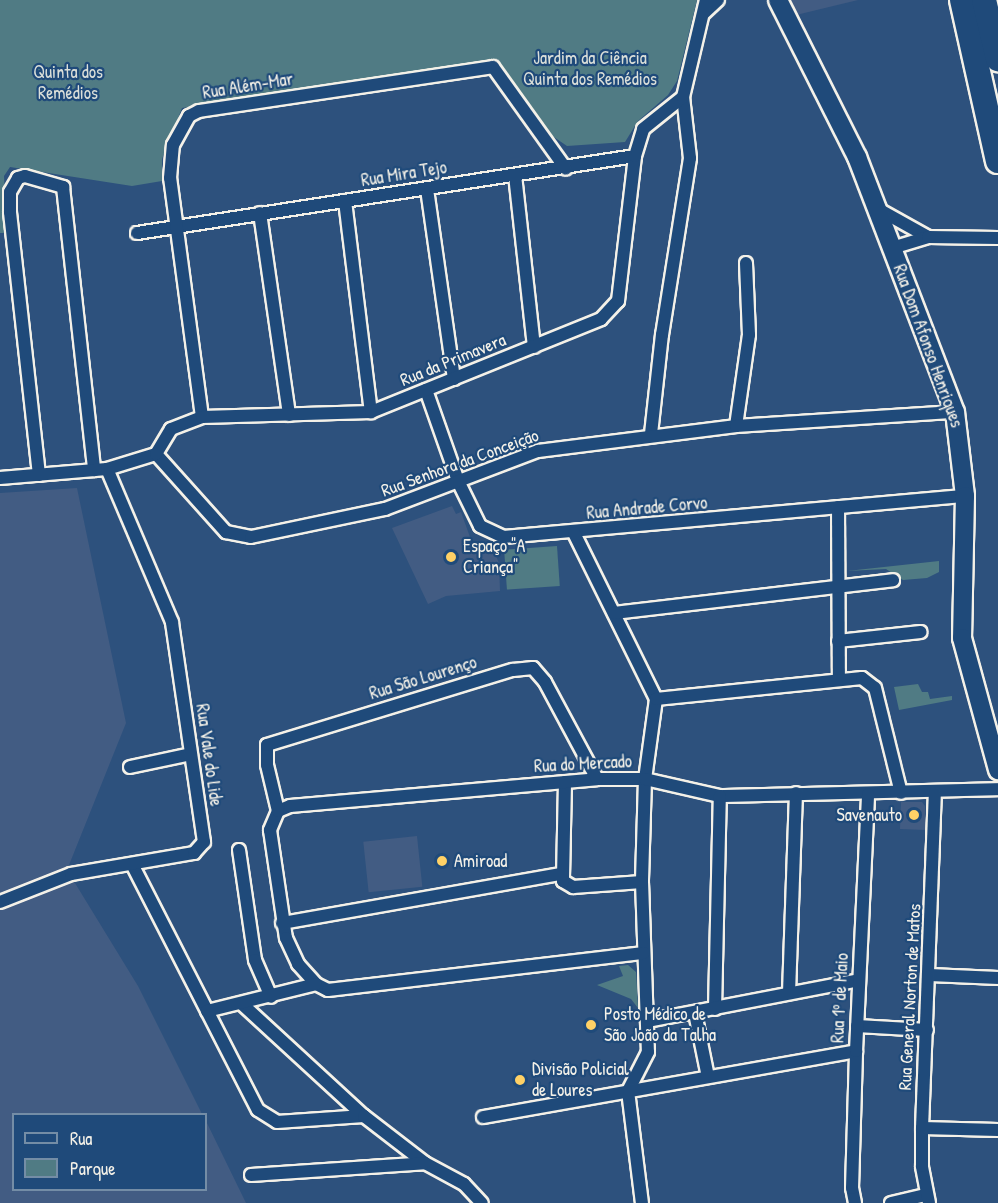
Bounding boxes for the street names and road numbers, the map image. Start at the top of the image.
street label: Rua Além-Mar [201,68,295,104]
street label: Rua Mira Tejo [360,157,448,191]
street label: Rua Dom Afonso Henriques [888,261,968,431]
street label: Rua da Primavera [397,329,509,391]
street label: Rua Senhora da Conceição [378,424,542,502]
street label: Rua Andrade Corvo [586,492,708,524]
street label: Rua São Lourenço [367,651,479,705]
street label: Rua Vale do Lide [191,702,227,808]
street label: Rua do Mercado [533,751,633,777]
street label: Rua General Norton de Matos [894,903,926,1091]
street label: Rua 1º de Maio [827,952,853,1044]

